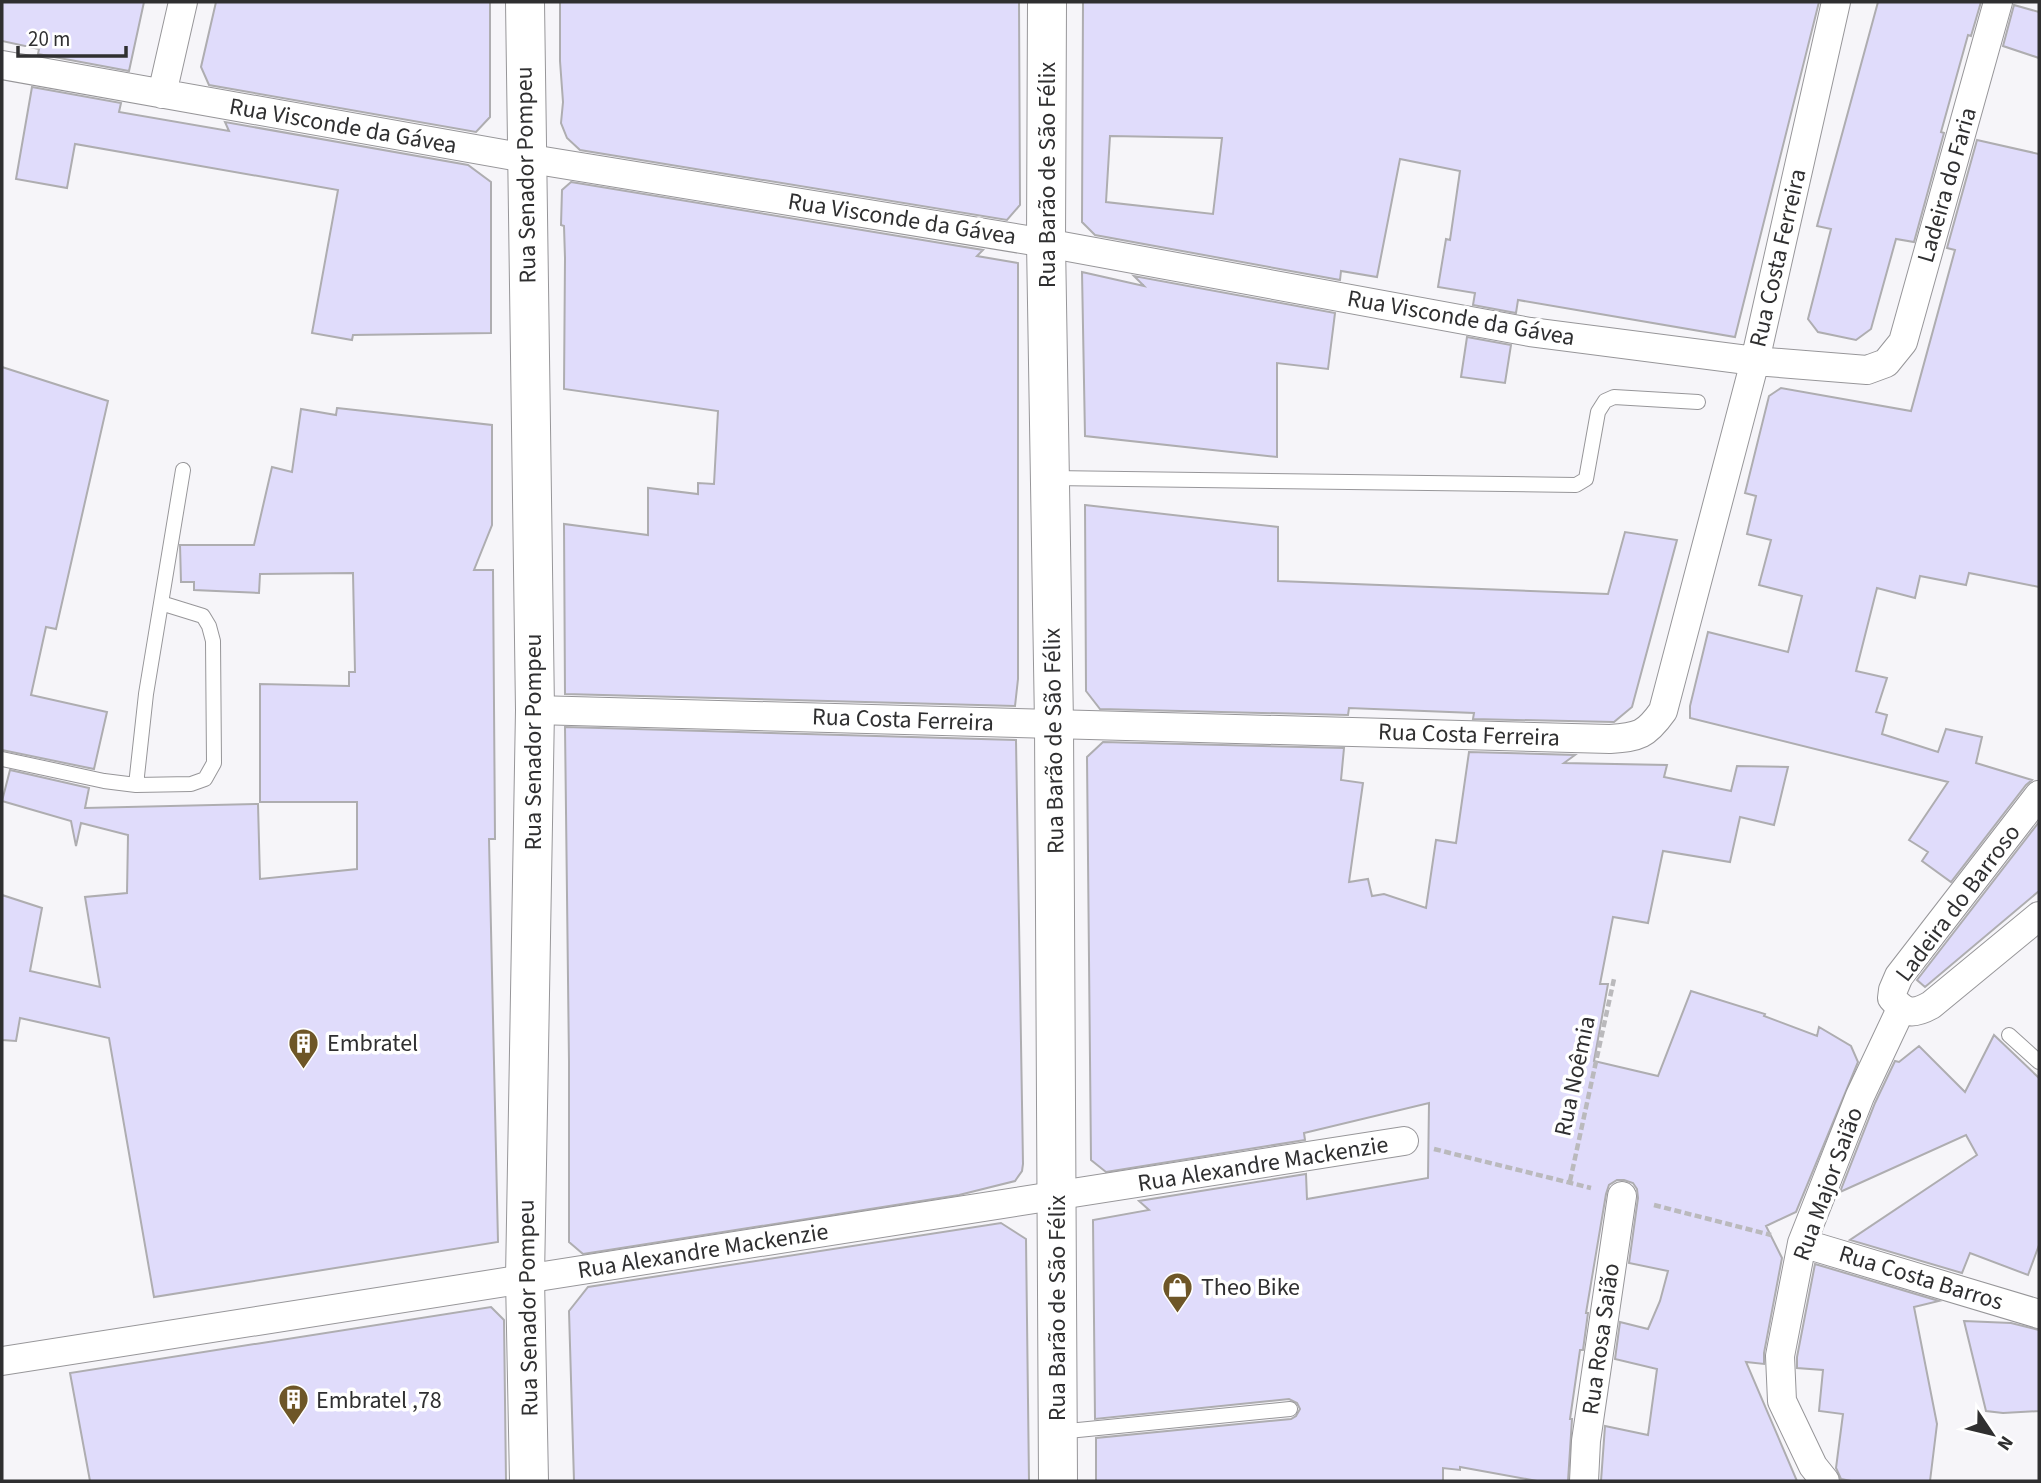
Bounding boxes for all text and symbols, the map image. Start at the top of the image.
scale bar [18,14,126,58]
text: 20 m [28,24,70,54]
street label: Rua Barão de São Félix [1030,62,1065,288]
street label: Rua Senador Pompeu [507,66,545,284]
street label: Rua Visconde da Gávea [226,89,460,163]
street label: Ladeira do Faria [1908,103,1986,267]
street label: Rua Costa Ferreira [1740,165,1816,351]
street label: Rua Visconde da Gávea [785,184,1019,254]
street label: Rua Visconde da Gávea [1344,281,1578,355]
street label: Rua Barão de São Félix [1035,627,1073,854]
street label: Rua Senador Pompeu [516,633,551,851]
street label: Rua Costa Ferreira [812,699,994,741]
street label: Rua Costa Ferreira [1378,714,1560,756]
street label: Ladeira do Barroso [1887,817,2029,989]
street label: Rua Noêmia [1545,1013,1605,1139]
building icon: Embratel [287,1026,321,1070]
place label: Embratel [327,1026,418,1061]
street label: Rua Major Saião [1784,1102,1872,1266]
street label: Rua Alexandre Mackenzie [1135,1127,1391,1201]
street label: Rua Barão de São Félix [1040,1195,1075,1421]
street label: Rua Senador Pompeu [509,1199,547,1417]
street label: Rua Alexandre Mackenzie [575,1214,831,1288]
street label: Rua Costa Barros [1835,1236,2007,1320]
street label: Rua Rosa Saião [1573,1261,1629,1417]
shop icon: Theo Bike [1161,1270,1195,1314]
place label: Theo Bike [1201,1270,1300,1305]
building icon: Embratel ,78 [276,1383,310,1427]
place label: Embratel ,78 [316,1383,442,1418]
north arrow [1957,1399,2027,1469]
text: N [1990,1430,2019,1456]

